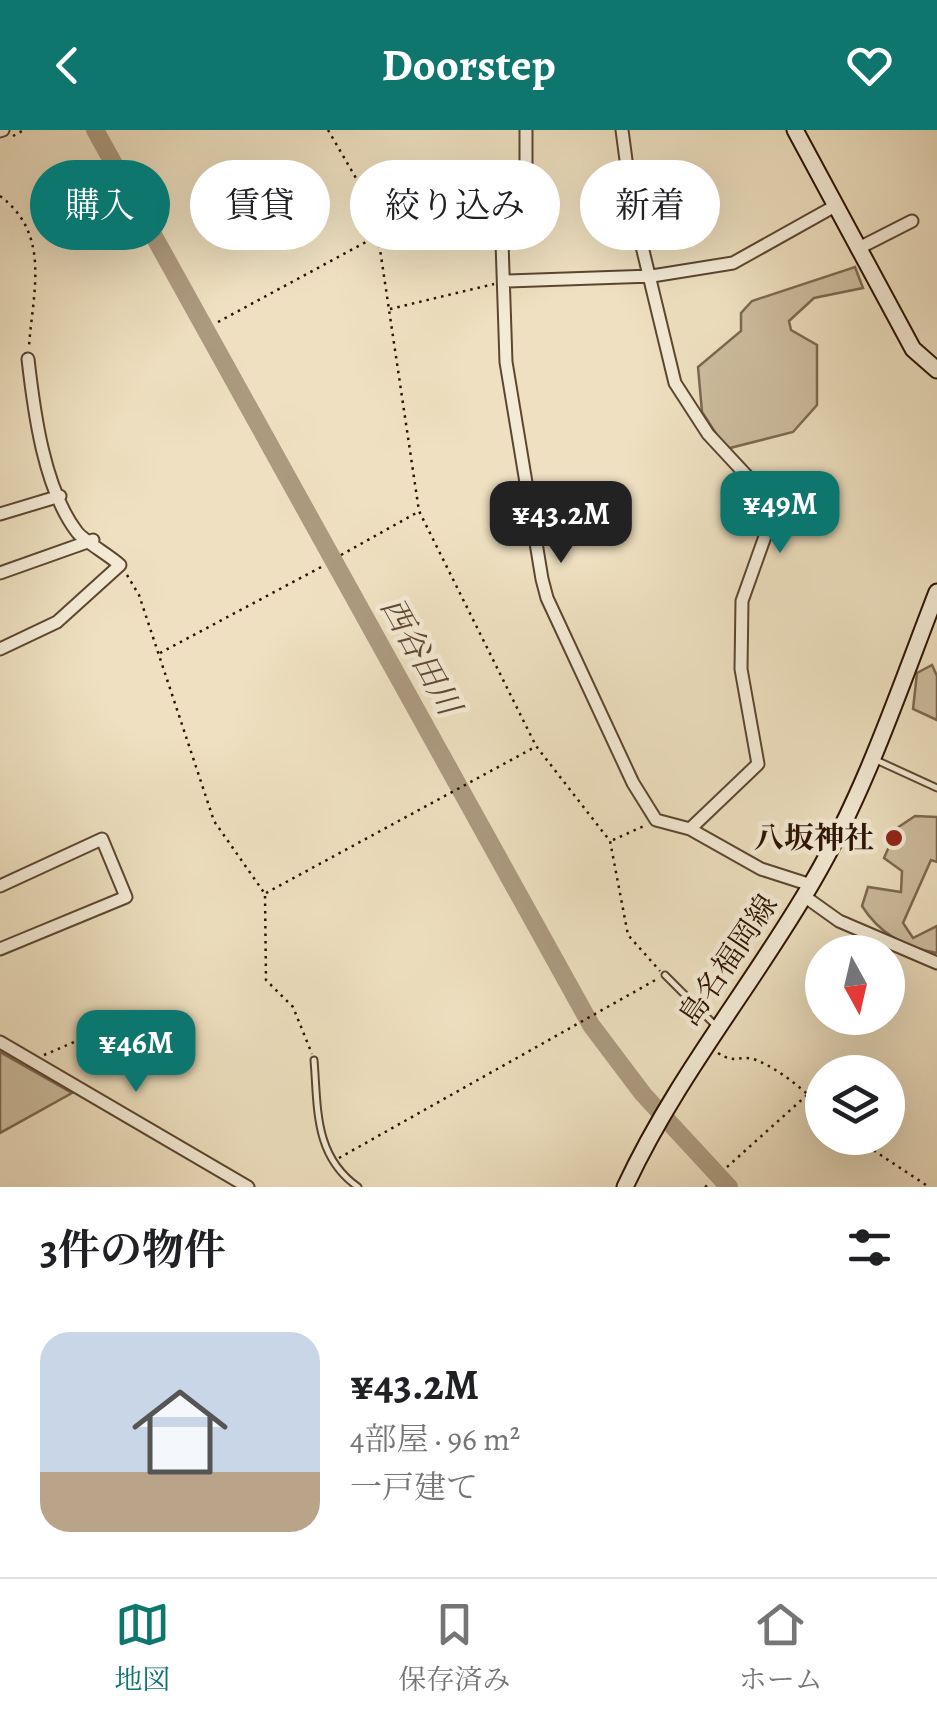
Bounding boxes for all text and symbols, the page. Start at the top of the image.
text: Doorstep [381,34,556,96]
icon: back [40,38,95,93]
icon: heart [842,38,897,93]
chip: 購入 [30,160,170,250]
chip: 賃貸 [190,160,330,250]
chip: 絞り込み [350,160,560,250]
chip: 新着 [580,160,720,250]
pin: ¥49M [721,471,839,556]
pin: ¥43.2M [480,481,642,566]
text: ¥49M [742,481,818,525]
text: ¥43.2M [512,491,610,535]
water label: 西谷田川 [371,589,473,725]
place label: 八坂神社 [754,818,874,858]
marker: 八坂神社 [883,827,905,849]
street label: 島名福岡線 [669,887,787,1033]
north arrow [805,935,905,1035]
map controls [805,935,905,1155]
pin: ¥46M [77,1010,195,1095]
text: ¥46M [98,1020,174,1064]
button: layers [805,1055,905,1155]
icon: filters [842,1220,897,1275]
text: 3件の物件 [40,1221,226,1278]
text: ¥43.2M [350,1356,479,1413]
icon: home [120,1372,240,1492]
text: 4部屋 · 96 m² [350,1417,520,1461]
text: 一戸建て [350,1465,478,1509]
tab: 地図 [114,1597,170,1699]
tab: 保存済み [398,1597,511,1699]
tab: ホーム [739,1597,823,1699]

